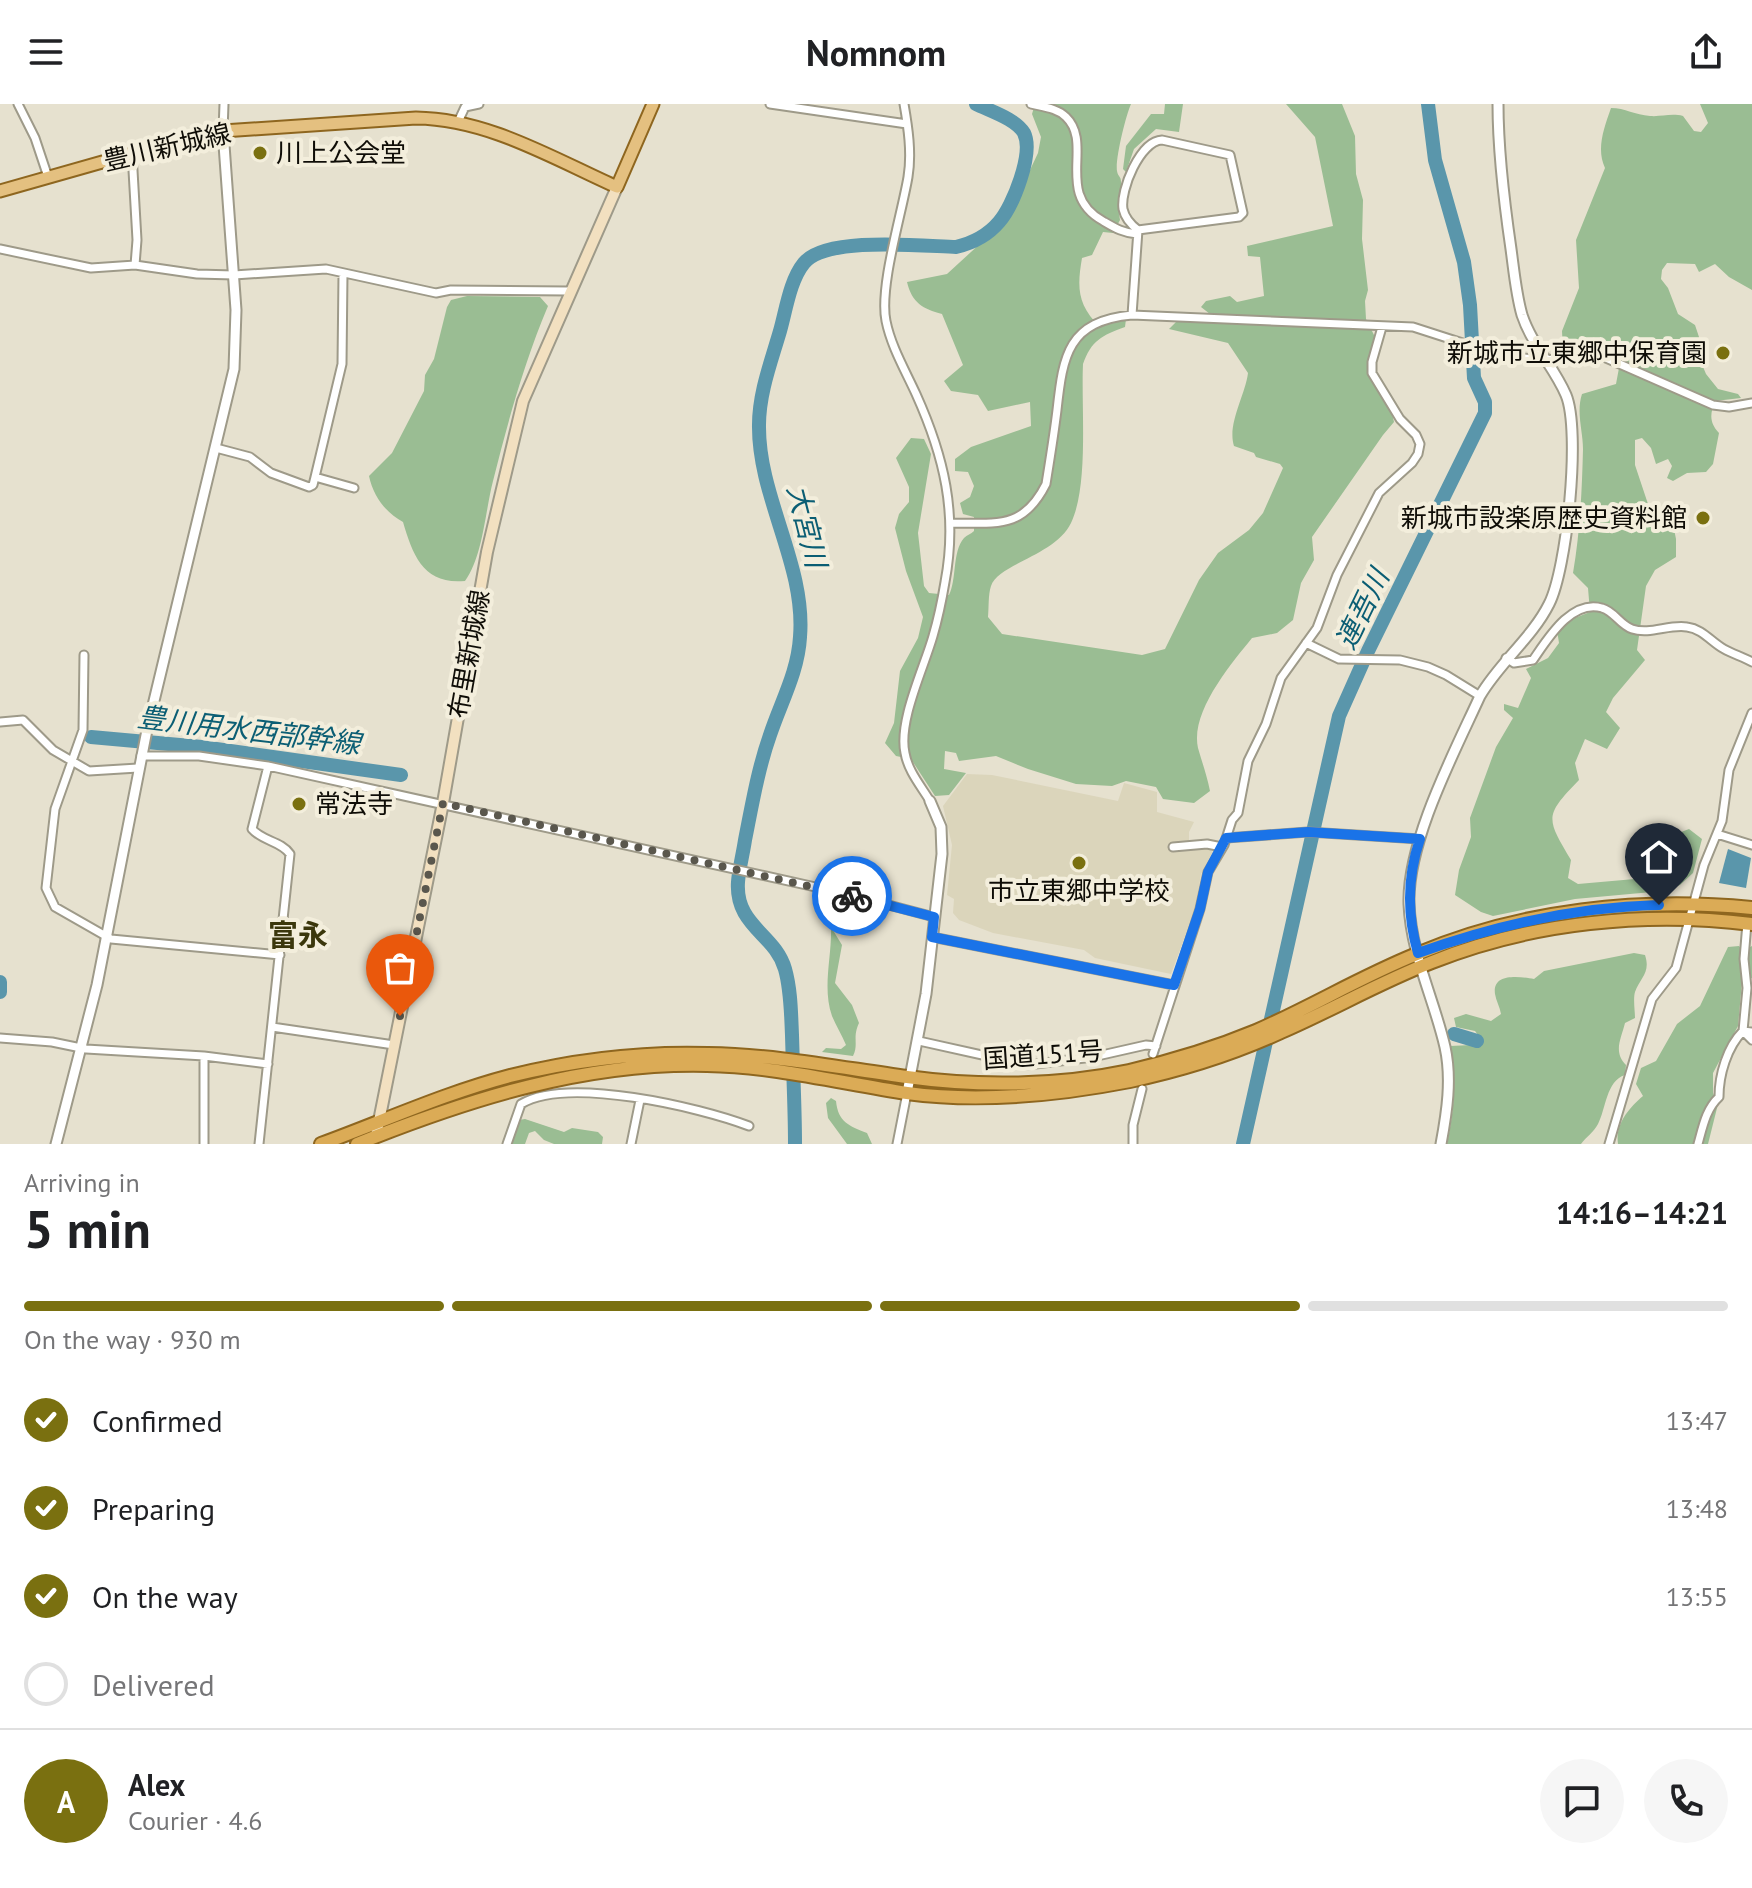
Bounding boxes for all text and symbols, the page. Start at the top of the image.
text: Nomnom [806,29,946,76]
icon: menu [24,30,68,74]
icon: share [1684,30,1728,74]
street label: 豊川新城線 [100,116,234,177]
place label: 川上公会堂 [276,136,406,169]
marker: 川上公会堂 [251,144,269,162]
place label: 新城市立東郷中保育園 [1447,336,1707,369]
marker: 新城市立東郷中保育園 [1714,344,1732,362]
water label: 大宮川 [779,481,836,574]
place label: 新城市設楽原歴史資料館 [1401,501,1687,534]
marker: 新城市設楽原歴史資料館 [1694,509,1712,527]
water label: 連吾川 [1327,560,1398,655]
street label: 布里新城線 [441,587,496,721]
water label: 豊川用水西部幹線 [136,697,365,762]
place label: 常法寺 [315,787,393,820]
marker: 常法寺 [290,795,308,813]
pin [1625,823,1693,905]
icon: home [1637,835,1681,879]
marker: 市立東郷中学校 [1070,854,1088,872]
courier [812,856,892,936]
icon: bike [830,874,874,918]
place label: 市立東郷中学校 [988,874,1170,907]
district label: 富永 [268,915,328,954]
pin [366,934,434,1016]
icon: bag [378,946,422,990]
street label: 国道151号 [982,1034,1104,1075]
text: Arriving in [24,1166,140,1199]
text: 14:16–14:21 [1556,1193,1728,1232]
text: 5 min [24,1195,151,1262]
text: On the way · 930 m [24,1323,241,1356]
icon: check [24,1398,68,1442]
text: Confirmed [92,1401,223,1440]
text: 13:47 [1666,1404,1728,1437]
icon: check [24,1486,68,1530]
text: Preparing [92,1489,215,1528]
text: 13:48 [1666,1492,1728,1525]
icon: check [24,1574,68,1618]
text: On the way [92,1577,238,1616]
text: 13:55 [1666,1580,1728,1613]
text: Delivered [92,1665,215,1704]
button: chat [1540,1759,1624,1843]
button: phone [1644,1759,1728,1843]
text: Alex [128,1765,185,1804]
text: A [57,1782,75,1821]
text: Courier · 4.6 [128,1804,262,1837]

